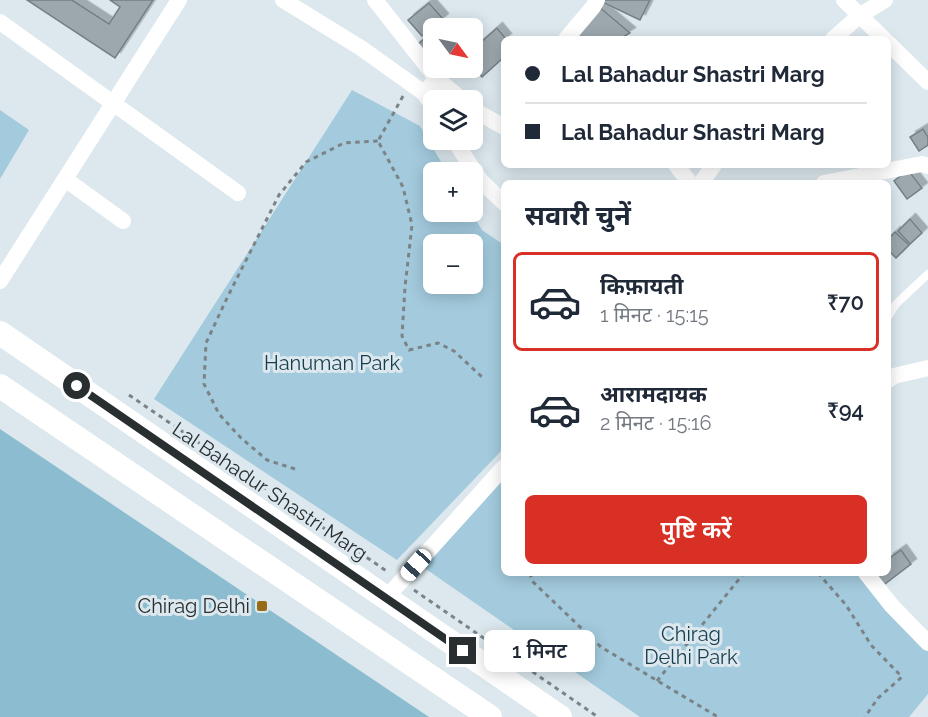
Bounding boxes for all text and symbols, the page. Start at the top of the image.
north arrow [423,18,483,78]
map controls [423,18,483,294]
text: Lal Bahadur Shastri Marg [561,61,825,87]
button: layers [423,90,483,150]
text: Lal Bahadur Shastri Marg [561,119,825,145]
button: + [423,162,483,222]
text: सवारी चुनें [525,200,631,231]
button: − [423,234,483,294]
text: किफ़ायती [600,273,684,299]
icon: car [528,275,582,329]
text: ₹70 [827,289,864,315]
text: 1 मिनट · 15:15 [600,303,709,327]
park label: Hanuman Park [264,351,400,375]
route start [63,372,90,399]
text: आरामदायक [600,381,707,407]
icon: car [528,383,582,437]
text: ₹94 [827,397,864,423]
text: 2 मिनट · 15:16 [600,411,712,435]
street label: Lal Bahadur Shastri Marg [168,417,372,565]
button: पुष्टि करें [525,495,867,564]
car [397,546,435,584]
place label: Chirag Delhi [137,594,250,618]
marker: Chirag Delhi [255,599,269,613]
park label: Chirag Delhi Park [644,622,738,669]
callout: 1 मिनट [484,630,595,672]
route end [449,637,476,664]
text: 1 मिनट [512,639,567,663]

